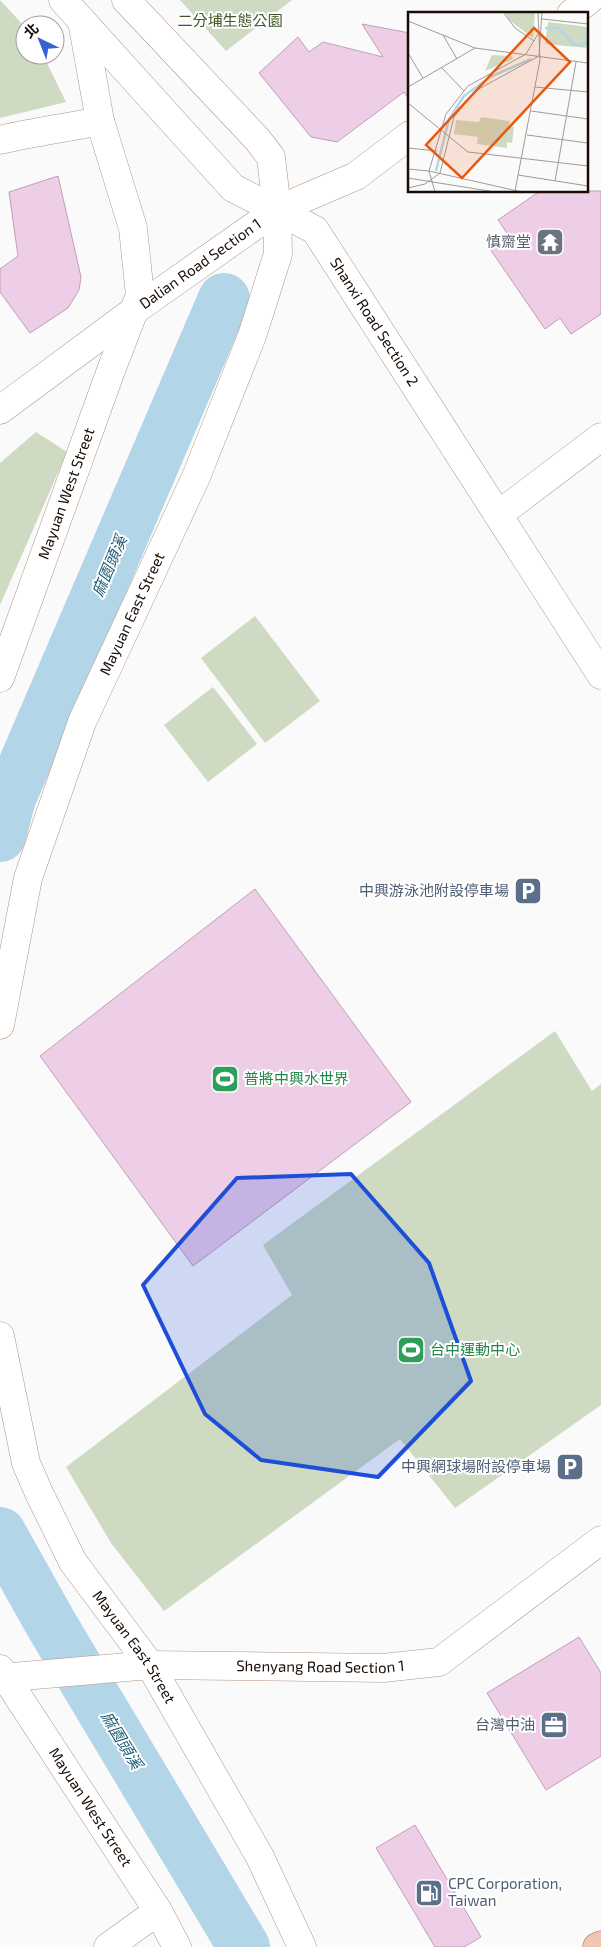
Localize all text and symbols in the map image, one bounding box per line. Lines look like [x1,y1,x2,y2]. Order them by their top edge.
park label: 二分埔生態公園 [177,11,283,29]
inset map [408,12,588,192]
north arrow [15,15,65,65]
text: 北 [20,19,42,41]
street label: Dalian Road Section 1 [136,214,264,312]
temple icon: 慎齋堂 [535,227,565,257]
place label: 慎齋堂 [486,232,531,250]
street label: Shanxi Road Section 2 [327,254,423,389]
street label: Mayuan West Street [34,425,98,561]
water label: 麻園頭溪 [87,531,131,599]
street label: Mayuan East Street [95,549,168,678]
parking icon: 中興游泳池附設停車場 [513,876,543,906]
place label: 中興游泳池附設停車場 [359,881,509,899]
sports icon: 普將中興水世界 [210,1064,240,1094]
place label: 普將中興水世界 [244,1069,349,1087]
sports icon: 台中運動中心 [396,1335,426,1365]
place label: 台中運動中心 [430,1340,520,1358]
parking icon: 中興網球場附設停車場 [555,1452,585,1482]
place label: 中興網球場附設停車場 [401,1457,551,1475]
street label: Mayuan East Street [89,1587,180,1706]
street label: Shenyang Road Section 1 [236,1656,405,1676]
water label: 麻園頭溪 [98,1707,148,1774]
office icon: 台灣中油 [539,1710,569,1740]
place label: 台灣中油 [475,1715,535,1733]
street label: Mayuan West Street [46,1744,137,1870]
place label: CPC Corporation, Taiwan [448,1874,562,1909]
fuel station icon: CPC Corporation, Taiwan [414,1878,444,1908]

